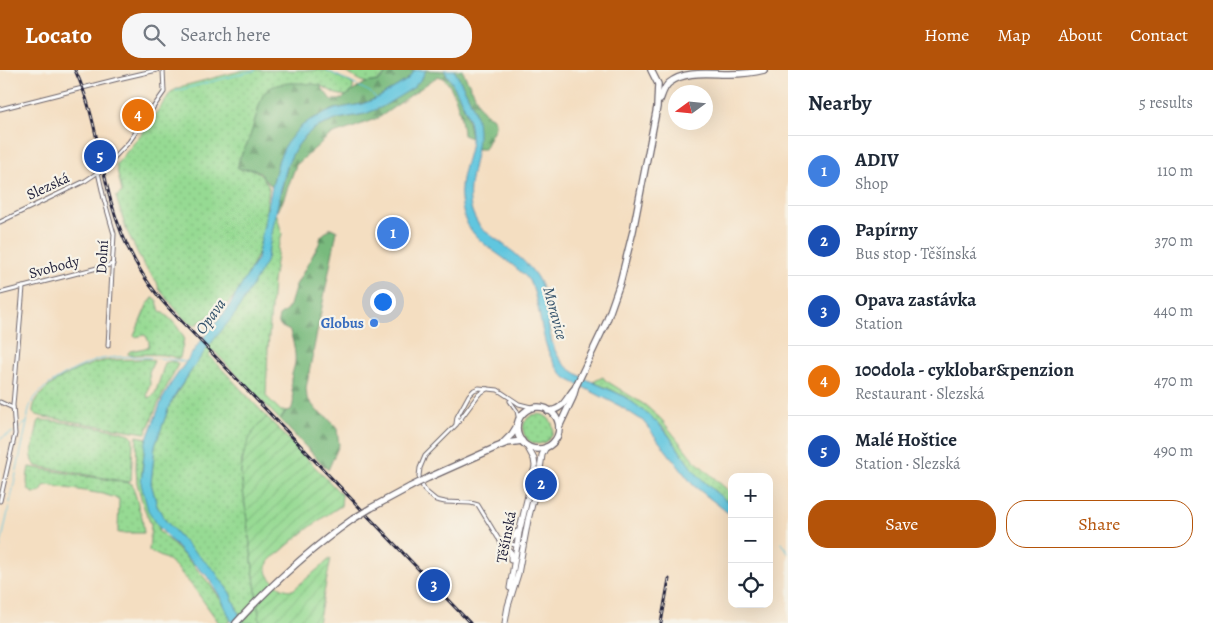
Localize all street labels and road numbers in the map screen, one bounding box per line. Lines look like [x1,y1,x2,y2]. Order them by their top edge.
street label: Slezská [23,167,73,205]
street label: Dolní [91,239,113,275]
street label: Svobody [27,251,82,283]
street label: Těšínská [491,509,521,565]

